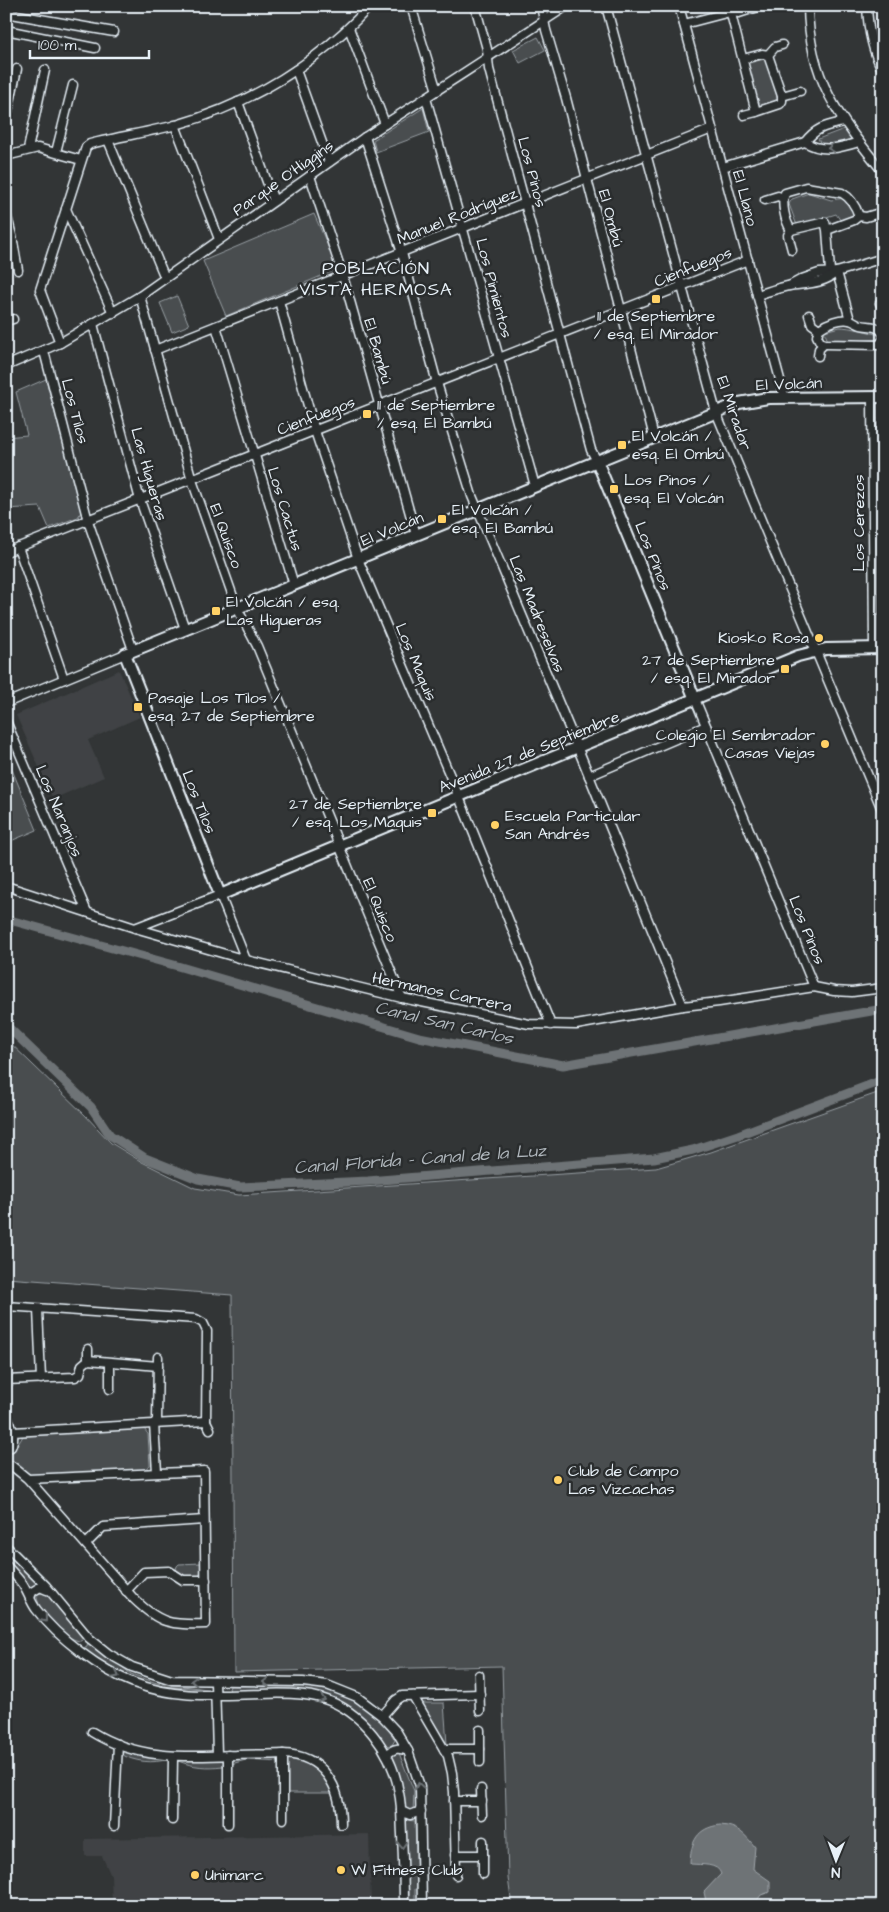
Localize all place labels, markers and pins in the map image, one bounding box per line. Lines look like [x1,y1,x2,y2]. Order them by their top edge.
marker: 11 de Septiembre / esq. El Mirador [650,293,662,305]
place label: 11 de Septiembre / esq. El Mirador [594,305,718,345]
place label: 11 de Septiembre / esq. El Bambú [377,394,495,434]
marker: 11 de Septiembre / esq. El Bambú [361,408,373,420]
place label: El Volcán / esq. El Ombú [632,425,724,465]
marker: El Volcán / esq. El Ombú [616,439,628,451]
place label: Los Pinos / esq. El Volcán [624,469,724,509]
marker: Los Pinos / esq. El Volcán [608,483,620,495]
place label: El Volcán / esq. El Bambú [452,499,553,539]
marker: El Volcán / esq. El Bambú [436,513,448,525]
place label: El Volcán / esq. Las Higueras [226,591,339,632]
marker: El Volcán / esq. Las Higueras [210,605,222,617]
place label: Kiosko Rosa [718,627,809,649]
marker: Kiosko Rosa [813,632,825,644]
place label: 27 de Septiembre / esq. El Mirador [642,649,775,689]
marker: 27 de Septiembre / esq. El Mirador [779,663,791,675]
place label: Pasaje Los Tilos / esq. 27 de Septiembre [148,687,315,727]
marker: Pasaje Los Tilos / esq. 27 de Septiembre [132,701,144,713]
place label: Colegio El Sembrador Casas Viejas [656,724,815,764]
marker: Colegio El Sembrador Casas Viejas [819,738,831,750]
place label: 27 de Septiembre / esq. Los Maquis [289,793,422,833]
place label: Escuela Particular San Andrés [505,805,640,845]
marker: 27 de Septiembre / esq. Los Maquis [426,807,438,819]
marker: Escuela Particular San Andrés [489,819,501,831]
place label: Club de Campo Las Vizcachas [568,1460,678,1500]
marker: Club de Campo Las Vizcachas [552,1474,564,1486]
place label: W Fitness Club [351,1859,463,1881]
place label: Unimarc [205,1864,264,1886]
marker: W Fitness Club [335,1864,347,1876]
marker: Unimarc [189,1869,201,1881]

